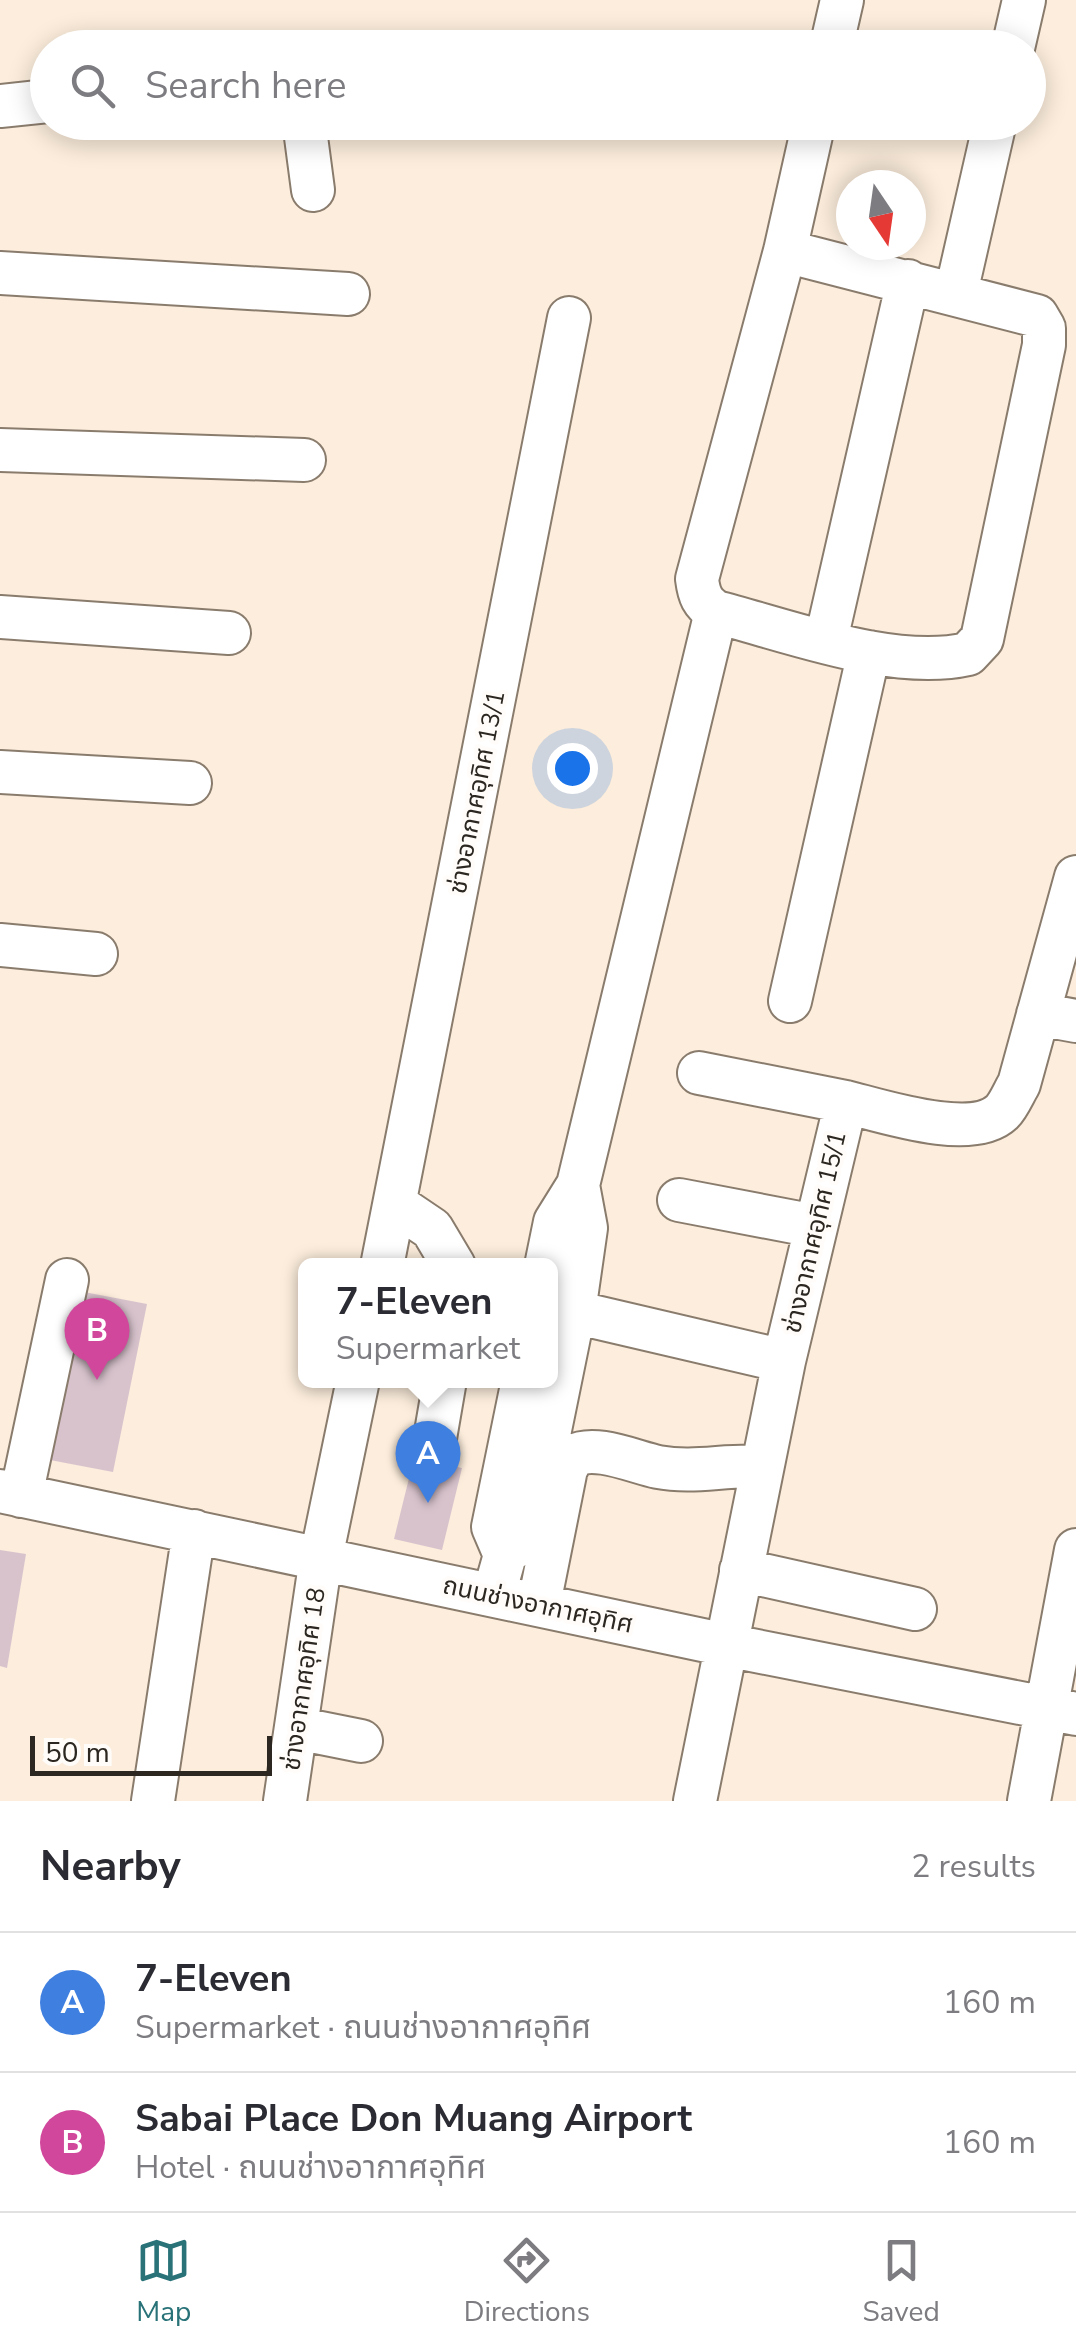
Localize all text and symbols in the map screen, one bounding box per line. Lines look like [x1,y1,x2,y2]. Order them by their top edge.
search box [30,30,1046,140]
icon: search [65,58,120,113]
text: Search here [145,60,346,111]
north arrow [836,170,926,260]
street label: ช่างอากาศอุทิศ 13/1 [441,688,513,897]
your location [547,743,598,794]
street label: ช่างอากาศอุทิศ 15/1 [775,1128,855,1337]
popup [298,1258,558,1388]
text: 7-Eleven [336,1276,492,1327]
pin: B [64,1298,130,1380]
text: Supermarket [336,1327,520,1370]
pin: A [396,1420,460,1503]
street label: ถนนช่างอากาศอุทิศ [440,1568,636,1642]
street label: ช่างอากาศอุทิศ 18 [274,1585,334,1773]
scale bar [30,1731,272,1776]
text: 50 m [45,1734,110,1772]
text: Nearby [40,1838,181,1895]
text: 2 results [911,1845,1036,1888]
text: 7-Eleven [135,1953,292,2004]
text: A [61,1981,84,2024]
text: 160 m [943,1981,1036,2024]
text: Supermarket · ถนนช่างอากาศอุทิศ [135,2006,591,2049]
text: Sabai Place Don Muang Airport [135,2093,692,2144]
text: B [61,2121,84,2164]
text: 160 m [943,2121,1036,2164]
text: Hotel · ถนนช่างอากาศอุทิศ [135,2146,486,2189]
tab: Map [136,2233,191,2331]
tab: Directions [464,2233,590,2331]
tab: Saved [862,2233,940,2331]

